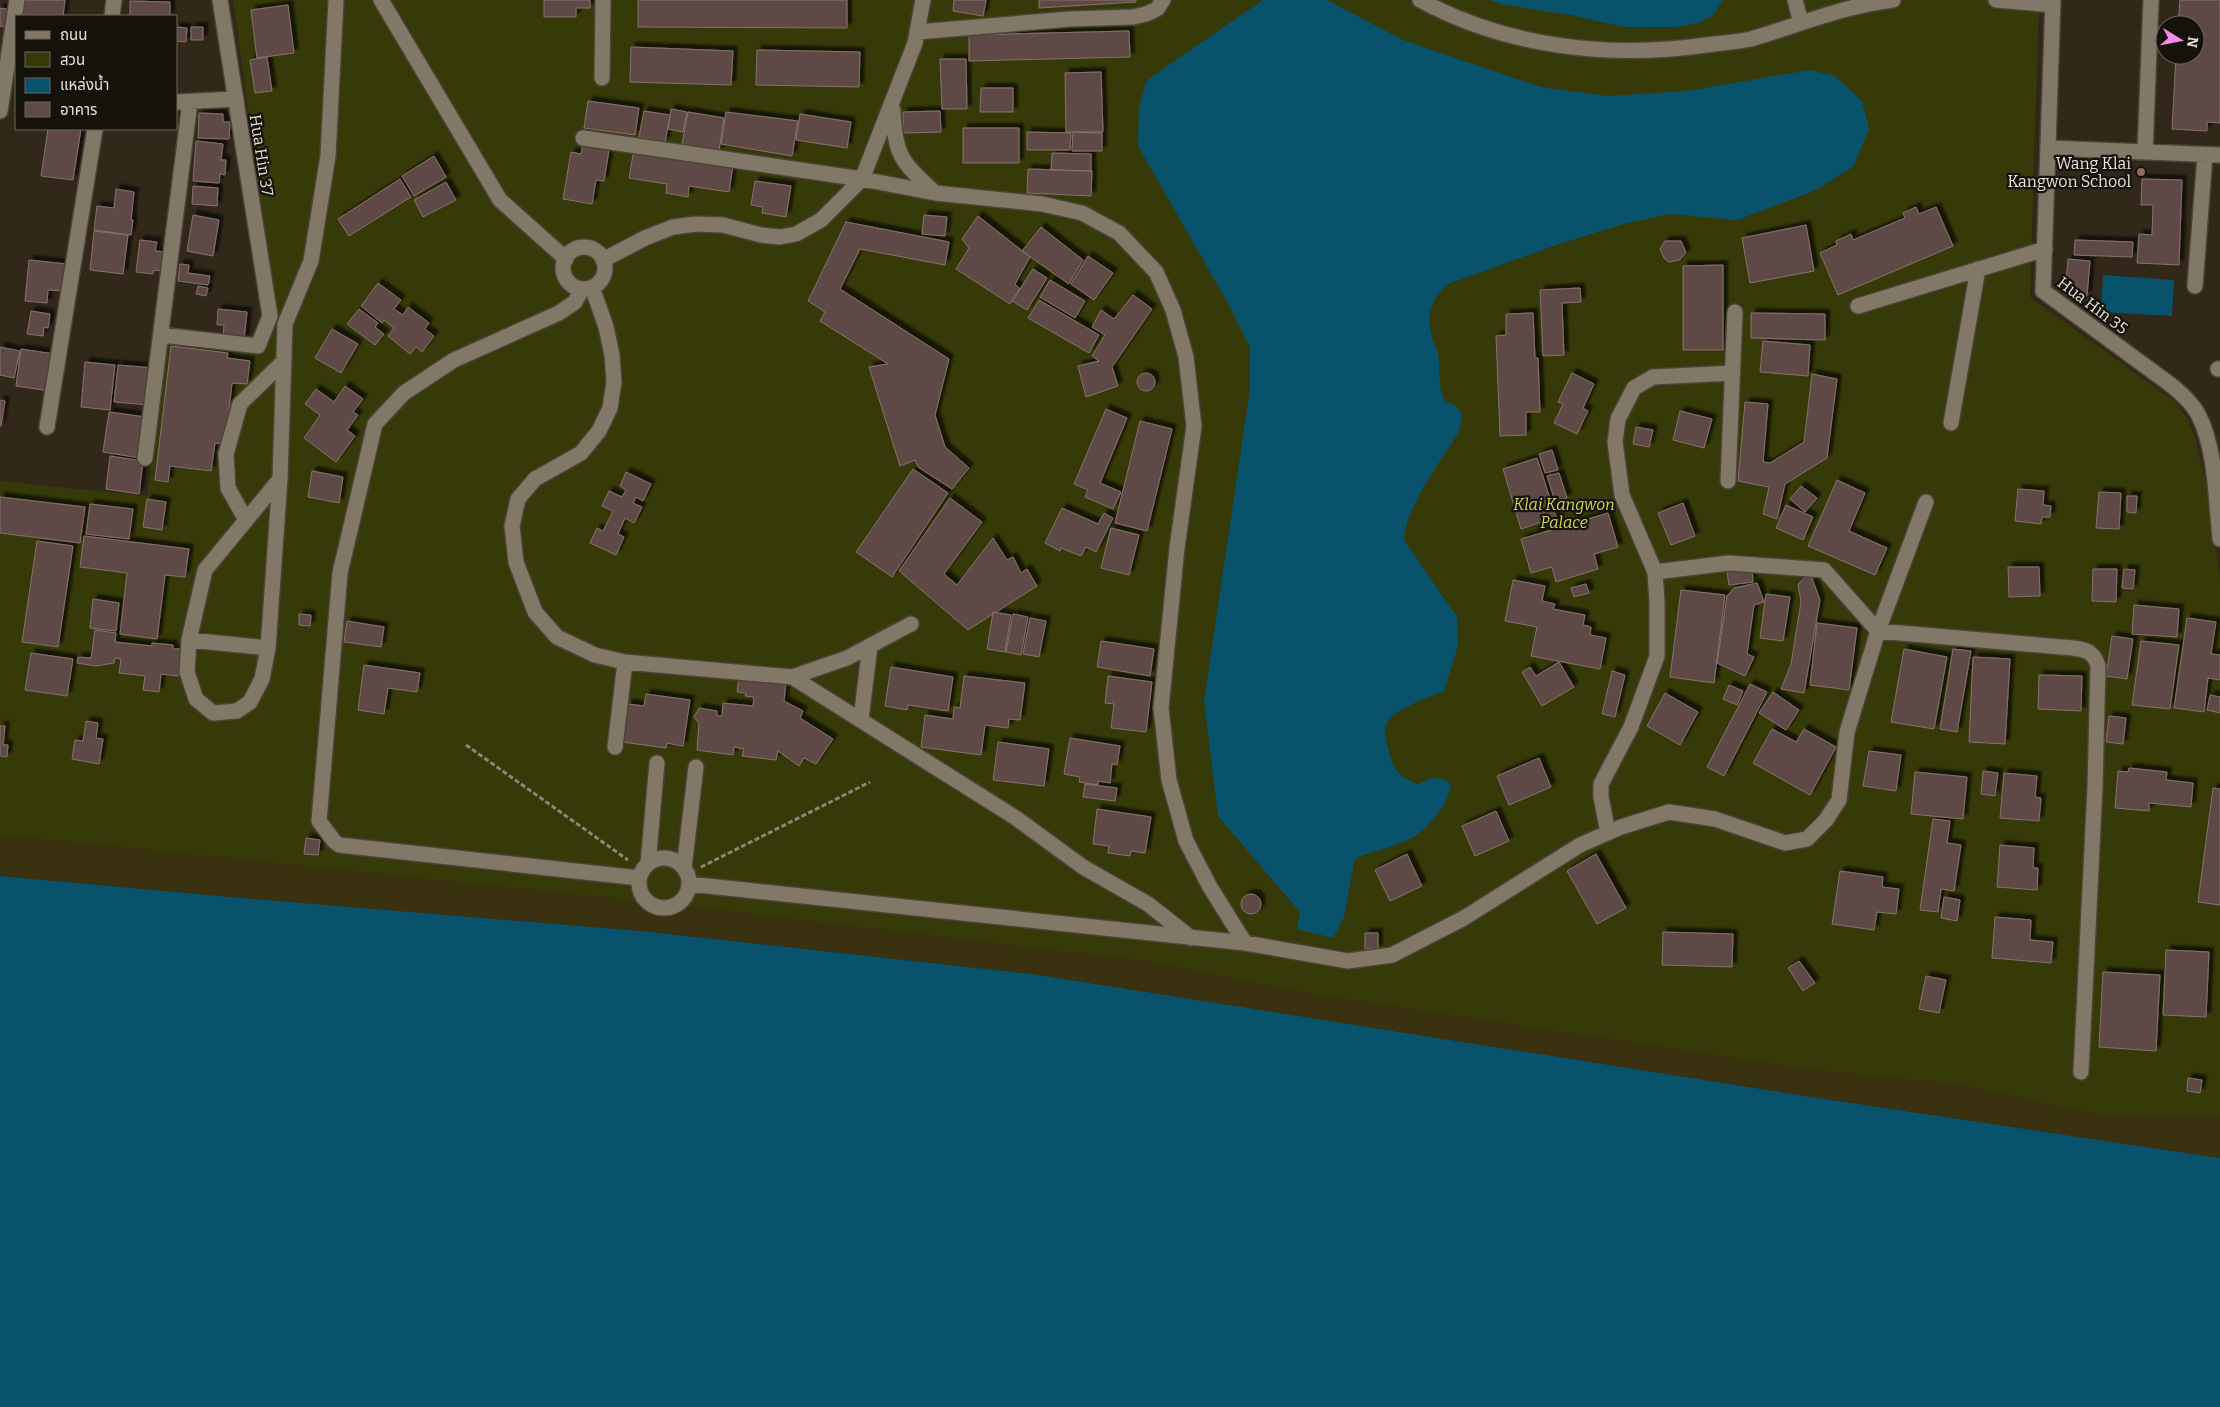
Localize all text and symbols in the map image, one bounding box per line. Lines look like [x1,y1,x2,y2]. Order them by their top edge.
legend [15,15,178,130]
north arrow [2155,15,2205,65]
text: ถนน [60,26,87,44]
text: N [2183,35,2202,49]
text: สวน [60,51,85,69]
text: แหล่งน้ำ [60,74,109,94]
text: อาคาร [60,101,97,119]
street label: Hua Hin 37 [246,113,277,197]
place label: Wang Klai Kangwon School [2007,154,2131,191]
marker: Wang Klai Kangwon School [2135,166,2147,178]
street label: Hua Hin 35 [2054,273,2132,338]
park label: Klai Kangwon Palace [1513,495,1615,532]

